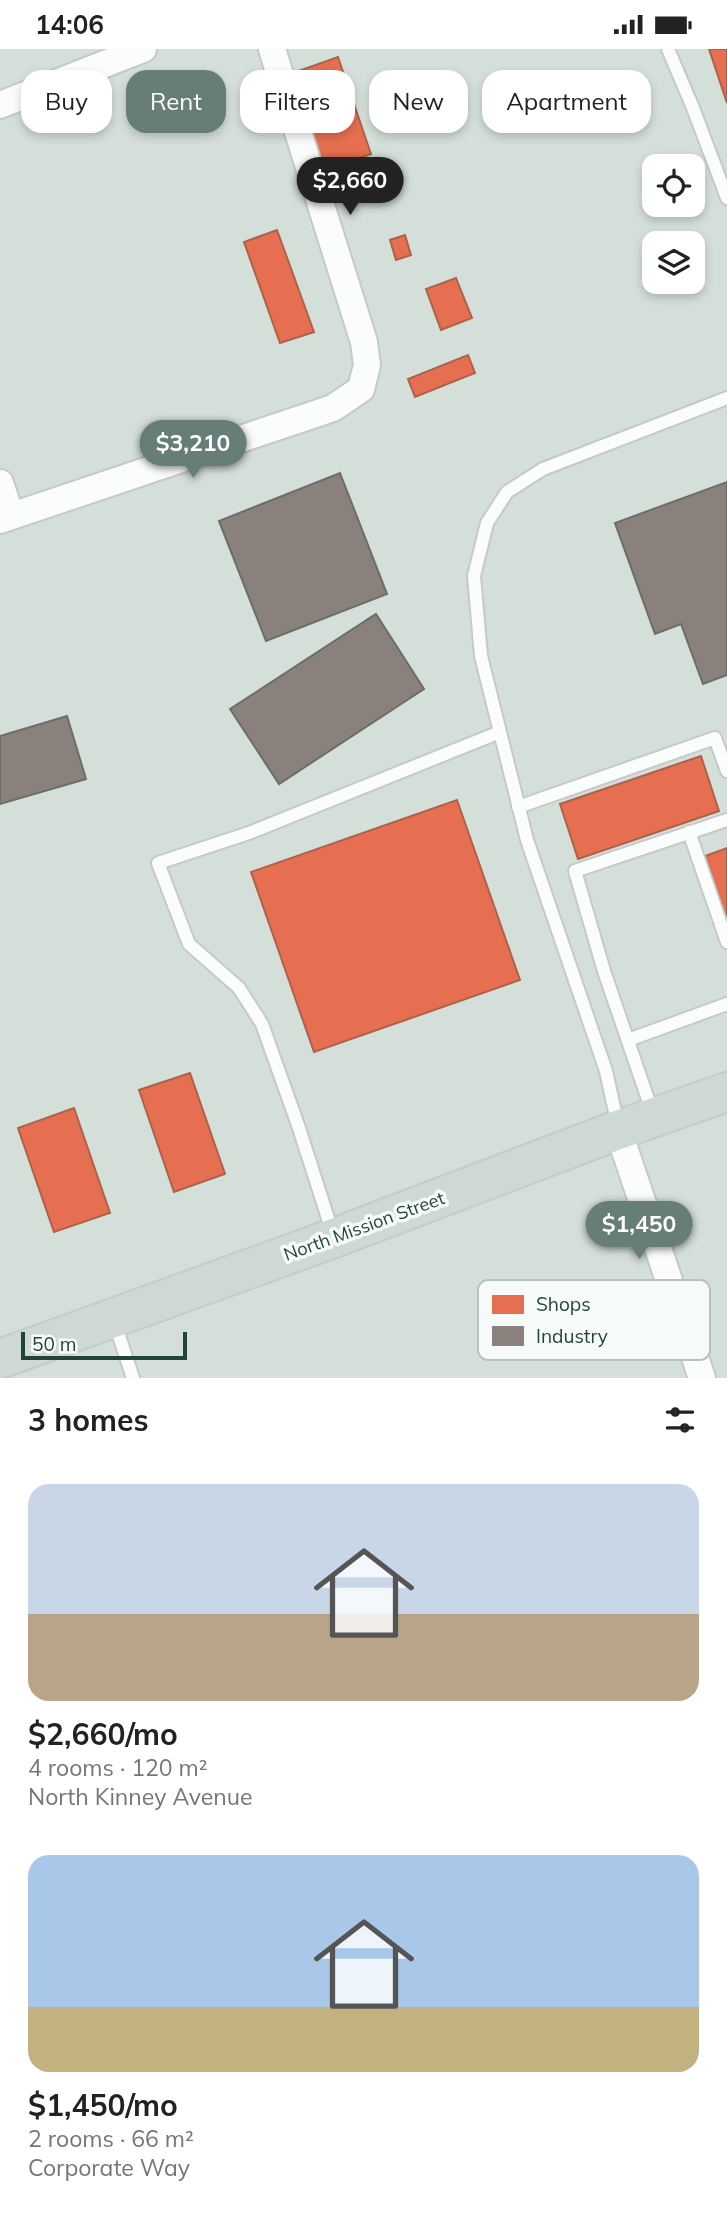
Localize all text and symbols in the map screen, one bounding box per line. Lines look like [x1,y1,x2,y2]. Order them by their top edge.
text: 14:06 [35,8,104,41]
chip: Buy [21,70,112,133]
chip: Rent [126,70,226,133]
chip: Filters [240,70,355,133]
chip: New [369,70,468,133]
chip: Apartment [482,70,651,133]
map controls [642,154,705,294]
button: locate [642,154,705,217]
pin: $2,660 [293,157,407,217]
text: $2,660 [313,165,387,194]
button: layers [642,231,705,294]
pin: $3,210 [136,421,250,480]
text: $3,210 [156,428,230,457]
street label: North Mission Street [280,1186,448,1266]
pin: $1,450 [582,1201,696,1261]
text: $1,450 [602,1209,676,1238]
legend [478,1280,710,1360]
text: Shops [536,1292,591,1316]
text: Industry [536,1324,608,1348]
scale bar [21,1329,187,1361]
text: 50 m [32,1332,76,1356]
text: 3 homes [28,1401,149,1439]
icon: filters [661,1401,699,1439]
icon: home [301,1530,427,1656]
text: $2,660/mo [28,1715,178,1753]
text: 4 rooms · 120 m² [28,1753,208,1782]
text: North Kinney Avenue [28,1782,253,1811]
icon: home [301,1901,427,2027]
text: $1,450/mo [28,2086,178,2124]
text: 2 rooms · 66 m² [28,2124,194,2153]
text: Corporate Way [28,2153,190,2182]

